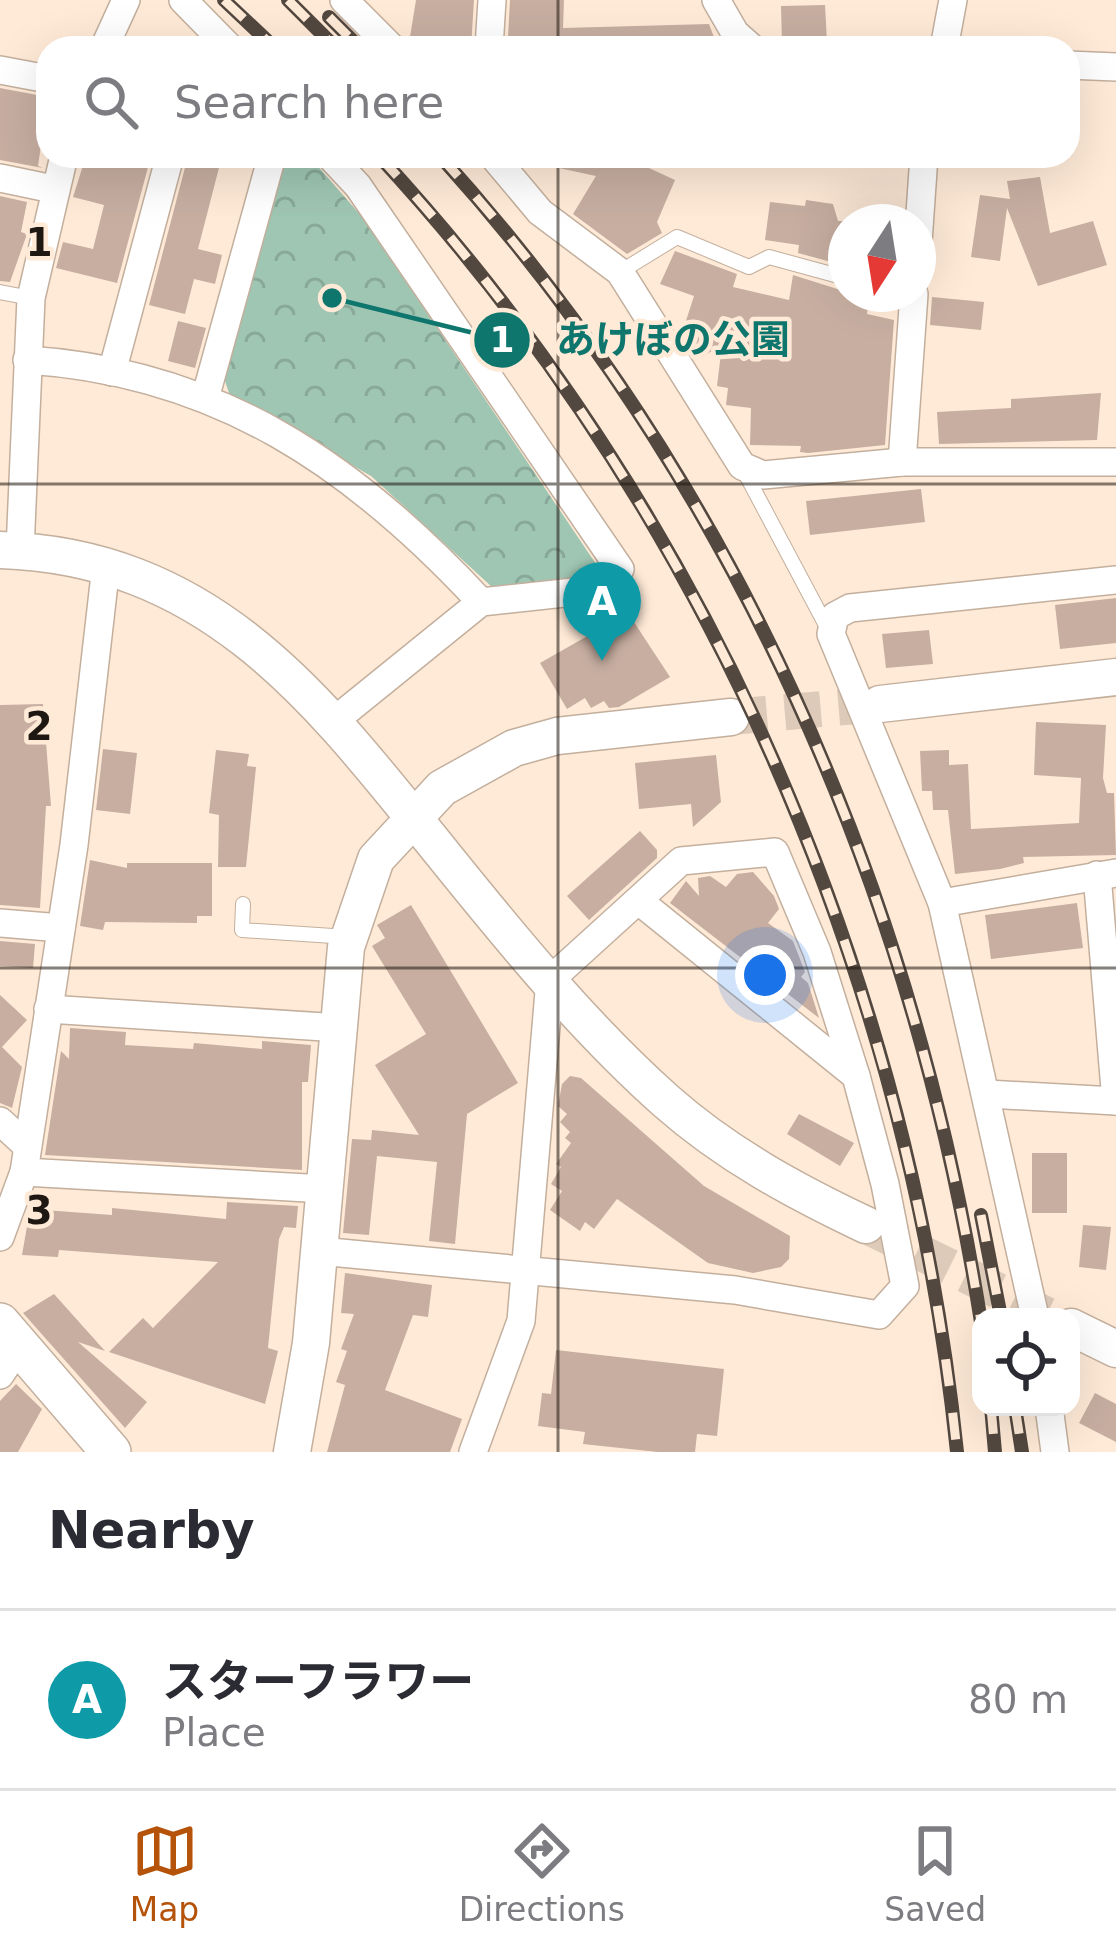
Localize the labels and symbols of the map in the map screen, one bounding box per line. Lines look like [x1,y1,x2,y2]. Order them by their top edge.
north arrow [828,204,936,312]
text: 1 [25,220,53,265]
callout: あけぼの公園 [472,302,814,377]
text: あけぼの公園 [556,317,790,362]
text: 1 [489,319,515,360]
pin: A [563,562,641,661]
text: 2 [25,704,53,749]
your location [735,945,795,1005]
text: 3 [25,1188,53,1233]

